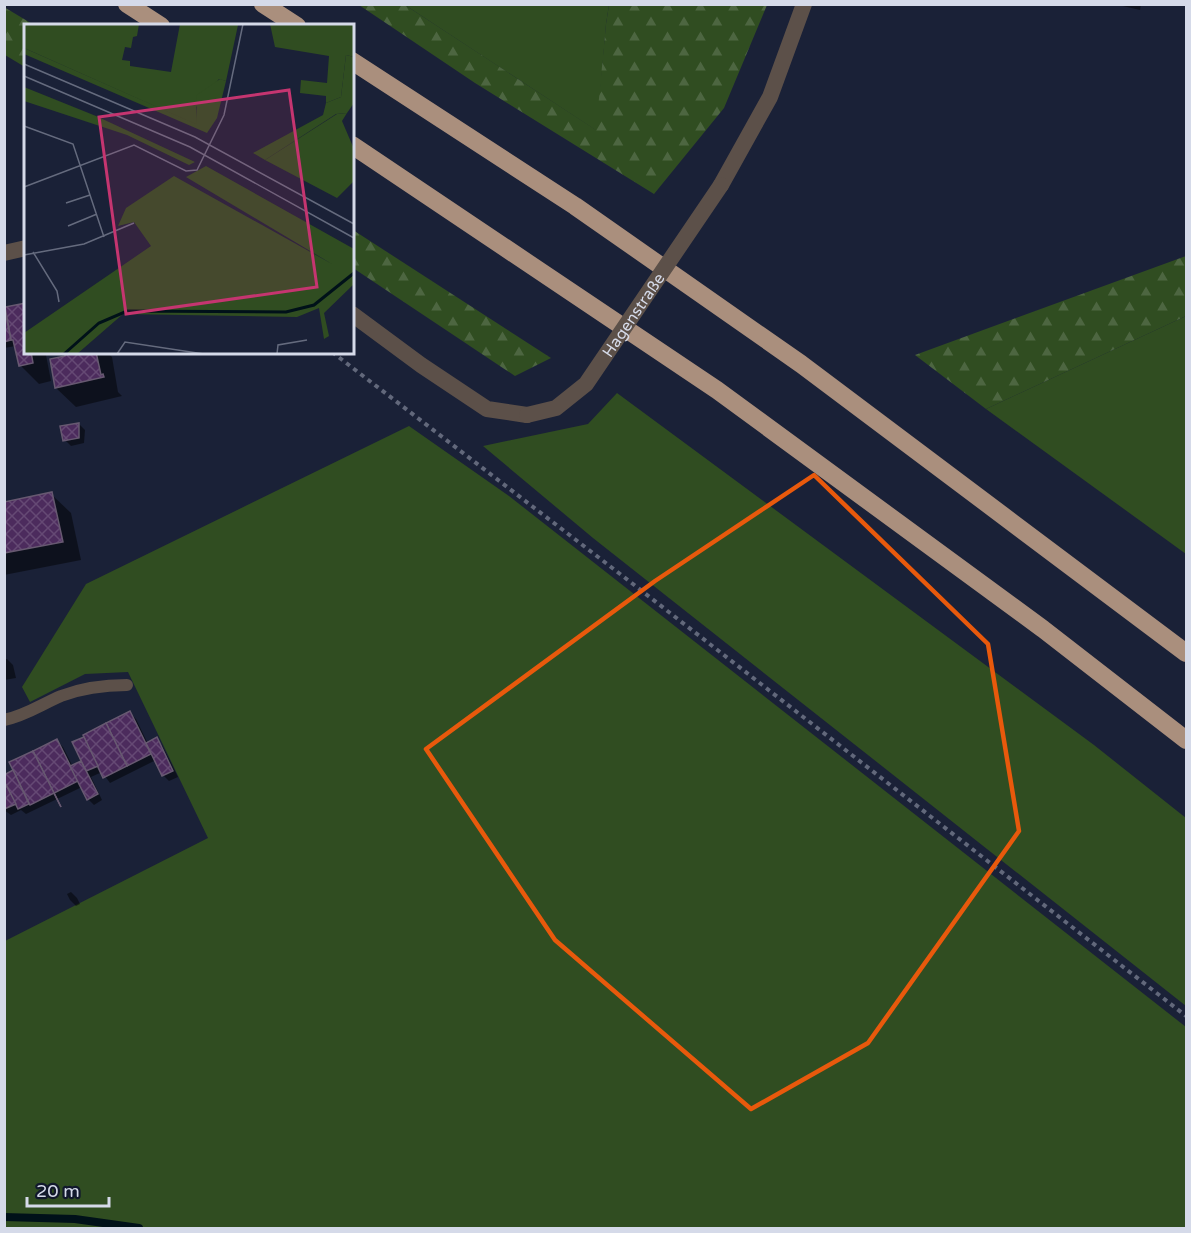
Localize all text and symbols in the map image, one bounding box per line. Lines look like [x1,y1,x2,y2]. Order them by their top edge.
inset map [24,24,354,354]
street label: Hagenstraße [598,269,670,361]
scale bar [27,1170,110,1208]
text: 20 m [36,1180,80,1202]

